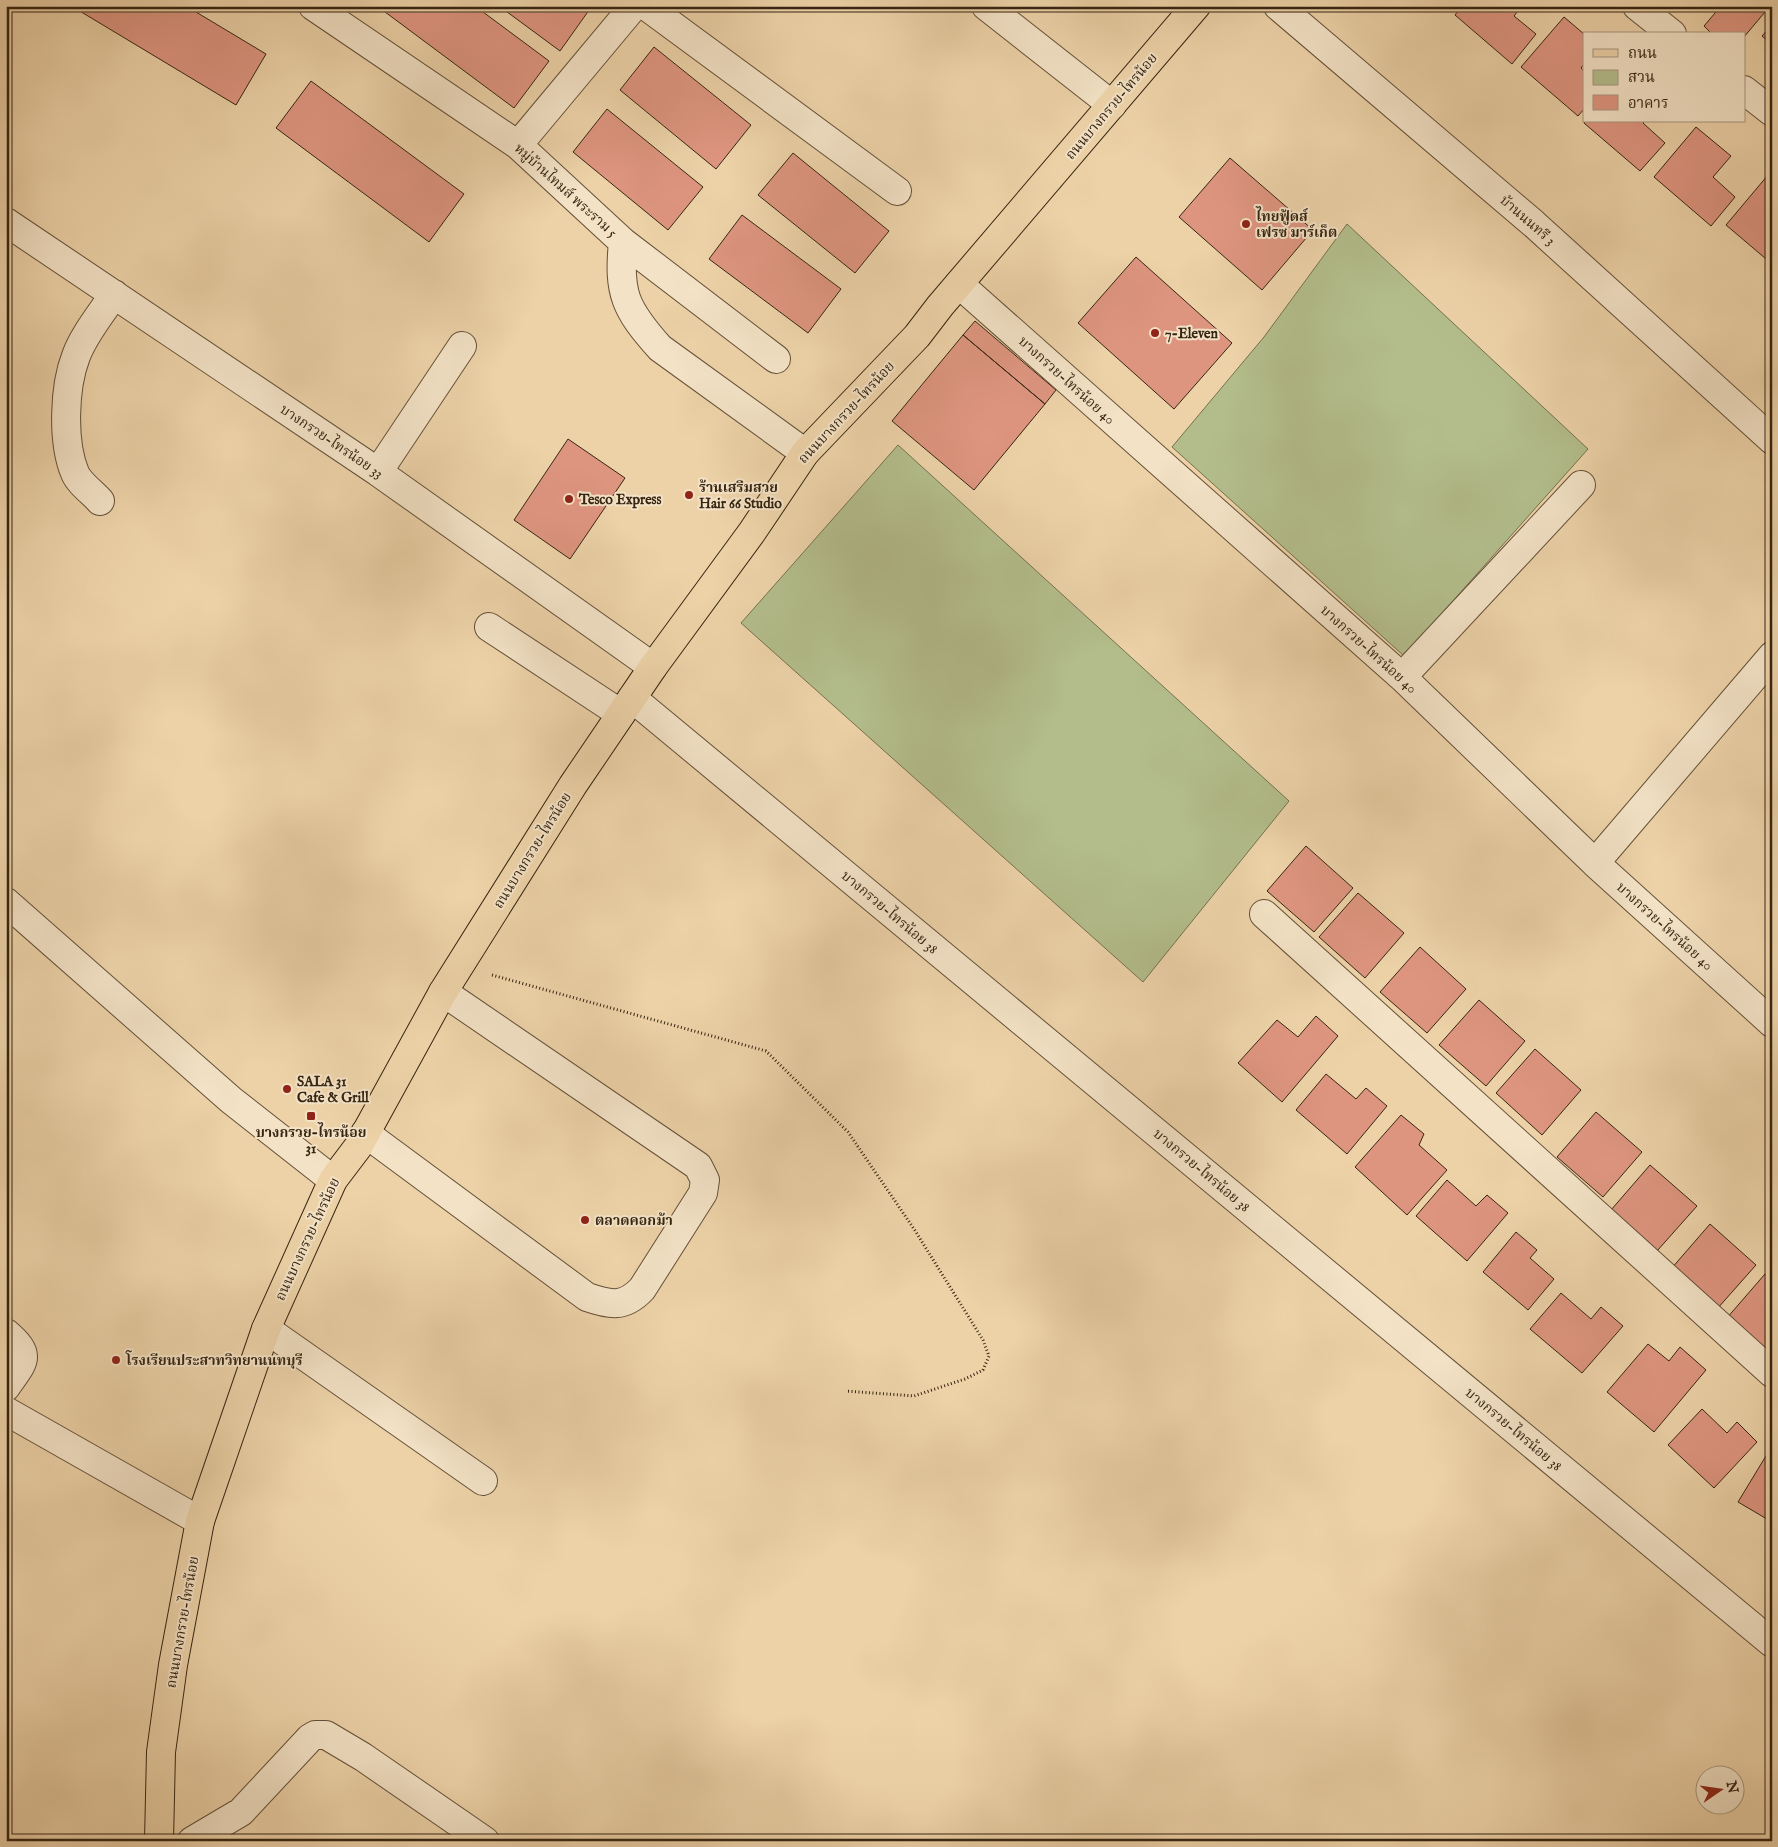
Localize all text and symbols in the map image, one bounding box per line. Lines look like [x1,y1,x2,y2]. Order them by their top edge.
legend [1583,32,1746,122]
text: ถนน [1628,44,1657,63]
street label: ถนนบางกรวย-ไทรน้อย [1060,48,1162,164]
text: สวน [1628,68,1655,87]
text: อาคาร [1628,94,1668,113]
street label: หมู่บ้านไทมส์ พระราม 5 [510,138,622,242]
street label: บ้านนนทรี 3 [1496,192,1559,250]
place label: ไทยฟู้ดส์ เฟรซ มาร์เก็ต [1255,206,1337,242]
marker: ไทยฟู้ดส์ เฟรซ มาร์เก็ต [1240,218,1252,230]
place label: 7-Eleven [1165,325,1219,343]
marker: 7-Eleven [1149,327,1161,339]
street label: บางกรวย-ไทรน้อย 40 [1014,331,1120,429]
street label: ถนนบางกรวย-ไทรน้อย [793,356,899,468]
street label: บางกรวย-ไทรน้อย 33 [277,399,387,483]
place label: ร้านเสริมสวย Hair 66 Studio [699,479,782,513]
marker: ร้านเสริมสวย Hair 66 Studio [683,489,695,501]
place label: Tesco Express [578,491,661,509]
marker: Tesco Express [563,493,575,505]
street label: บางกรวย-ไทรน้อย 40 [1316,600,1422,698]
street label: ถนนบางกรวย-ไทรน้อย [488,788,576,912]
street label: บางกรวย-ไทรน้อย 38 [837,866,943,958]
street label: บางกรวย-ไทรน้อย 40 [1612,877,1718,975]
place label: SALA 31 Cafe & Grill [297,1073,370,1107]
marker: SALA 31 Cafe & Grill [281,1083,293,1095]
marker: บางกรวย-ไทรน้อย 31 [305,1110,317,1122]
place label: บางกรวย-ไทรน้อย 31 [256,1122,366,1158]
street label: บางกรวย-ไทรน้อย 38 [1149,1124,1255,1216]
street label: ถนนบางกรวย-ไทรน้อย [270,1174,344,1304]
place label: ตลาดคอกม้า [595,1212,673,1230]
marker: ตลาดคอกม้า [579,1214,591,1226]
place label: โรงเรียนประสาทวิทยานนทบุรี [125,1350,302,1370]
marker: โรงเรียนประสาทวิทยานนทบุรี [110,1354,122,1366]
street label: บางกรวย-ไทรน้อย 38 [1461,1383,1567,1475]
street label: ถนนบางกรวย-ไทรน้อย [161,1554,203,1690]
north arrow [1696,1764,1746,1814]
text: N [1721,1778,1742,1795]

